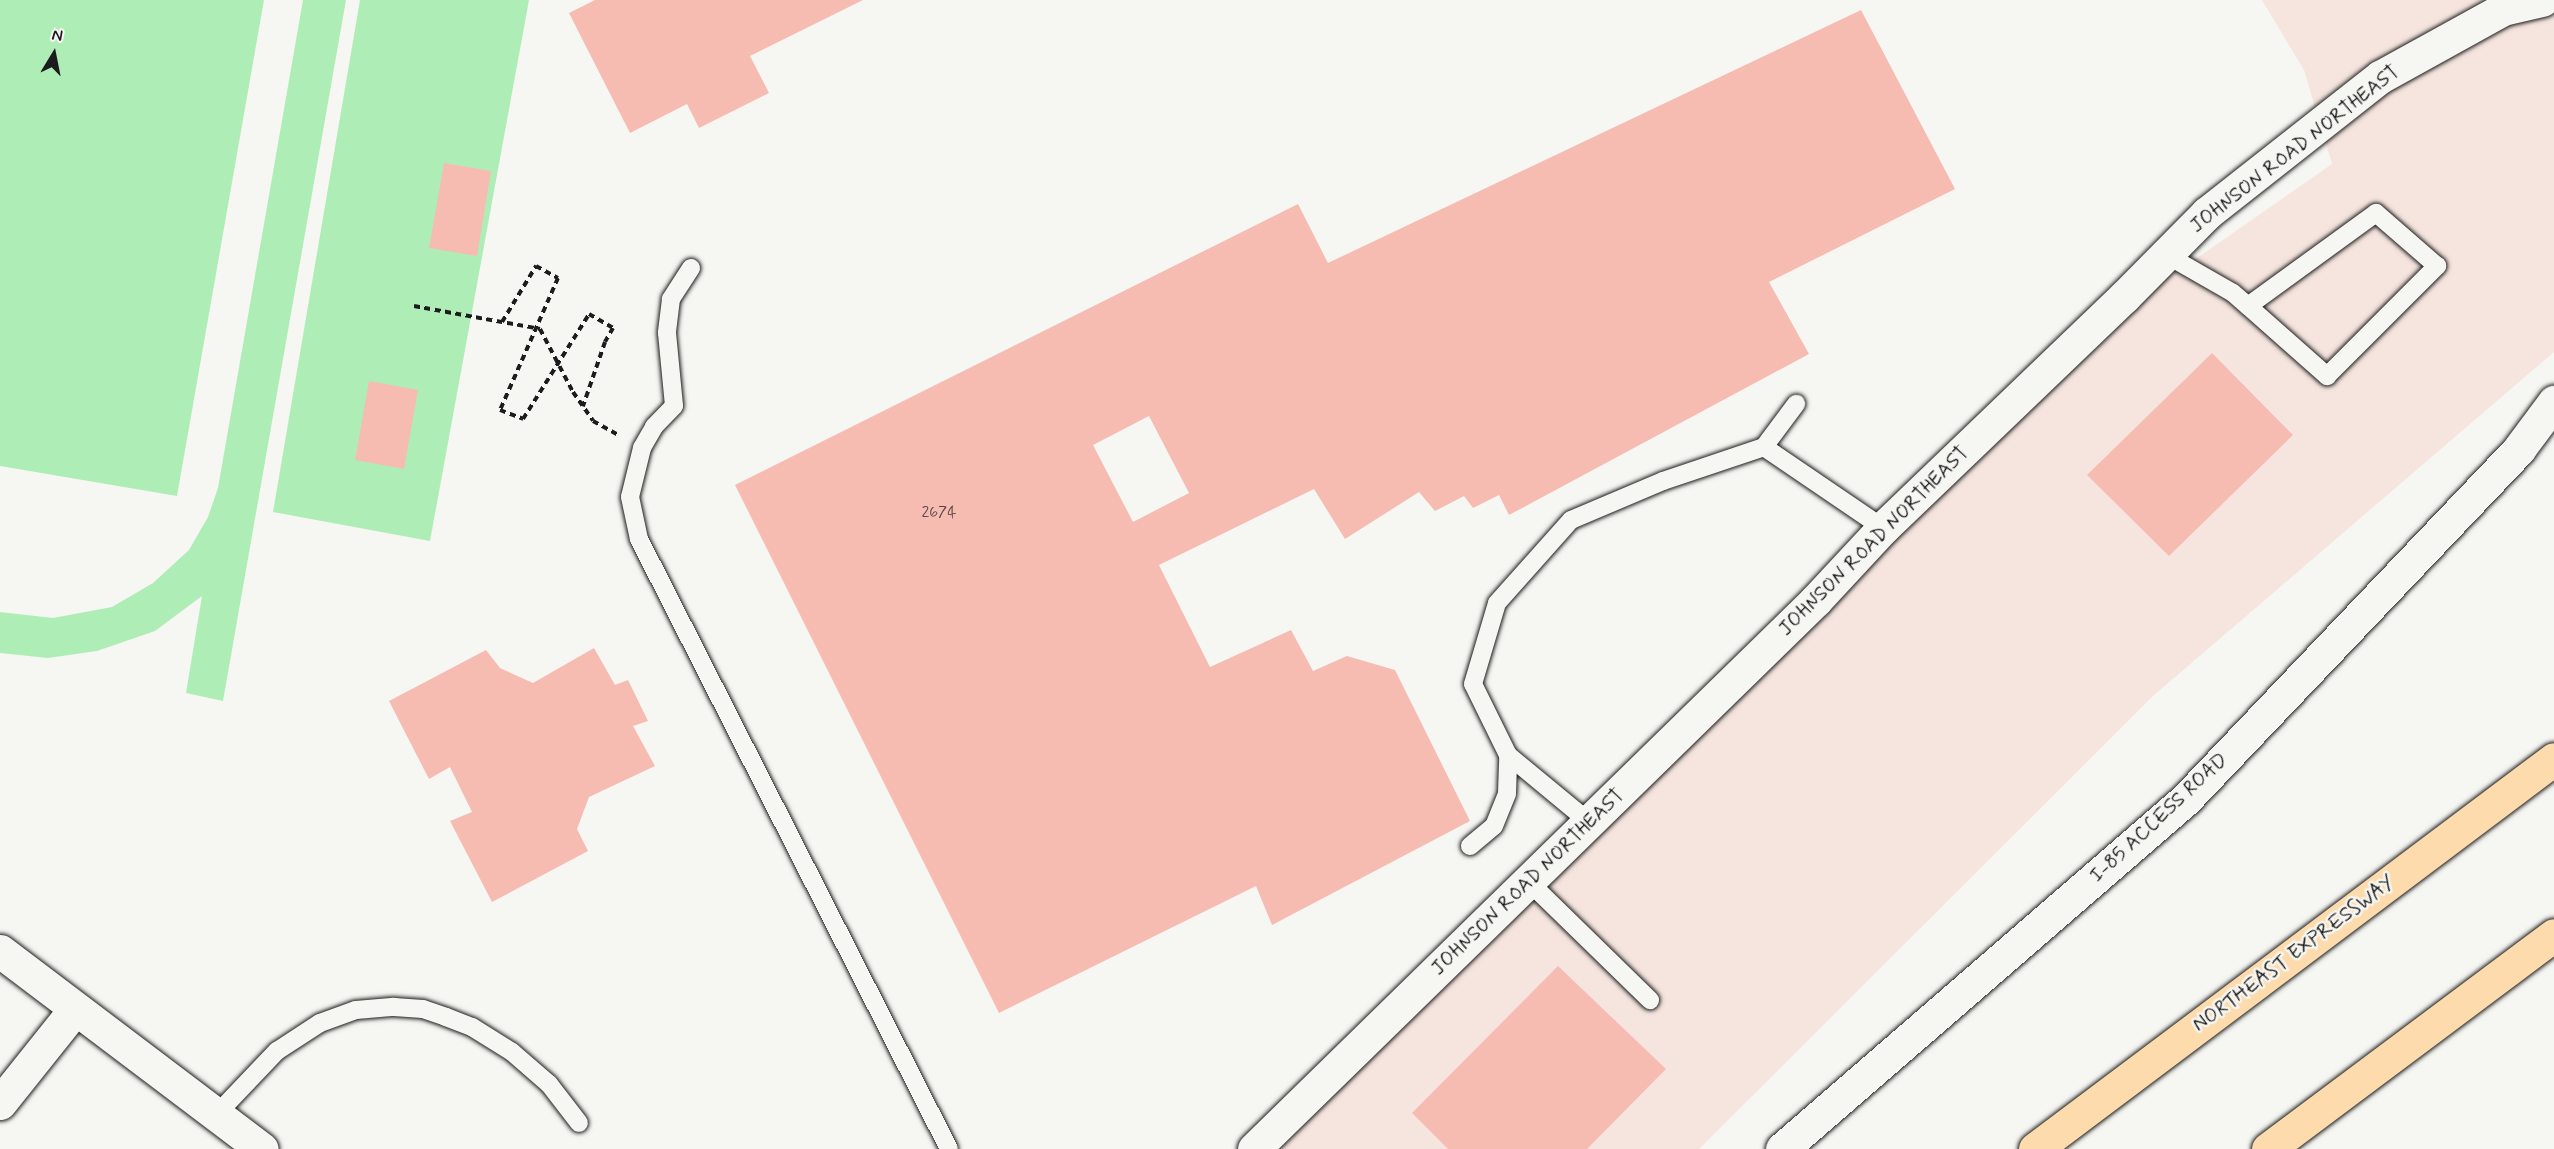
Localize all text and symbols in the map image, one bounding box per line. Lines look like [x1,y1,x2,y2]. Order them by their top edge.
north arrow [24,24,84,84]
text: N [50,25,64,47]
street label: JOHNSON ROAD NORTHEAST [2184,59,2406,239]
street label: JOHNSON ROAD NORTHEAST [1773,440,1975,642]
house number: 2674 [922,503,956,523]
street label: I-85 ACCESS ROAD [2086,749,2232,887]
street label: JOHNSON ROAD NORTHEAST [1425,782,1631,982]
street label: NORTHEAST EXPRESSWAY [2188,870,2400,1038]

